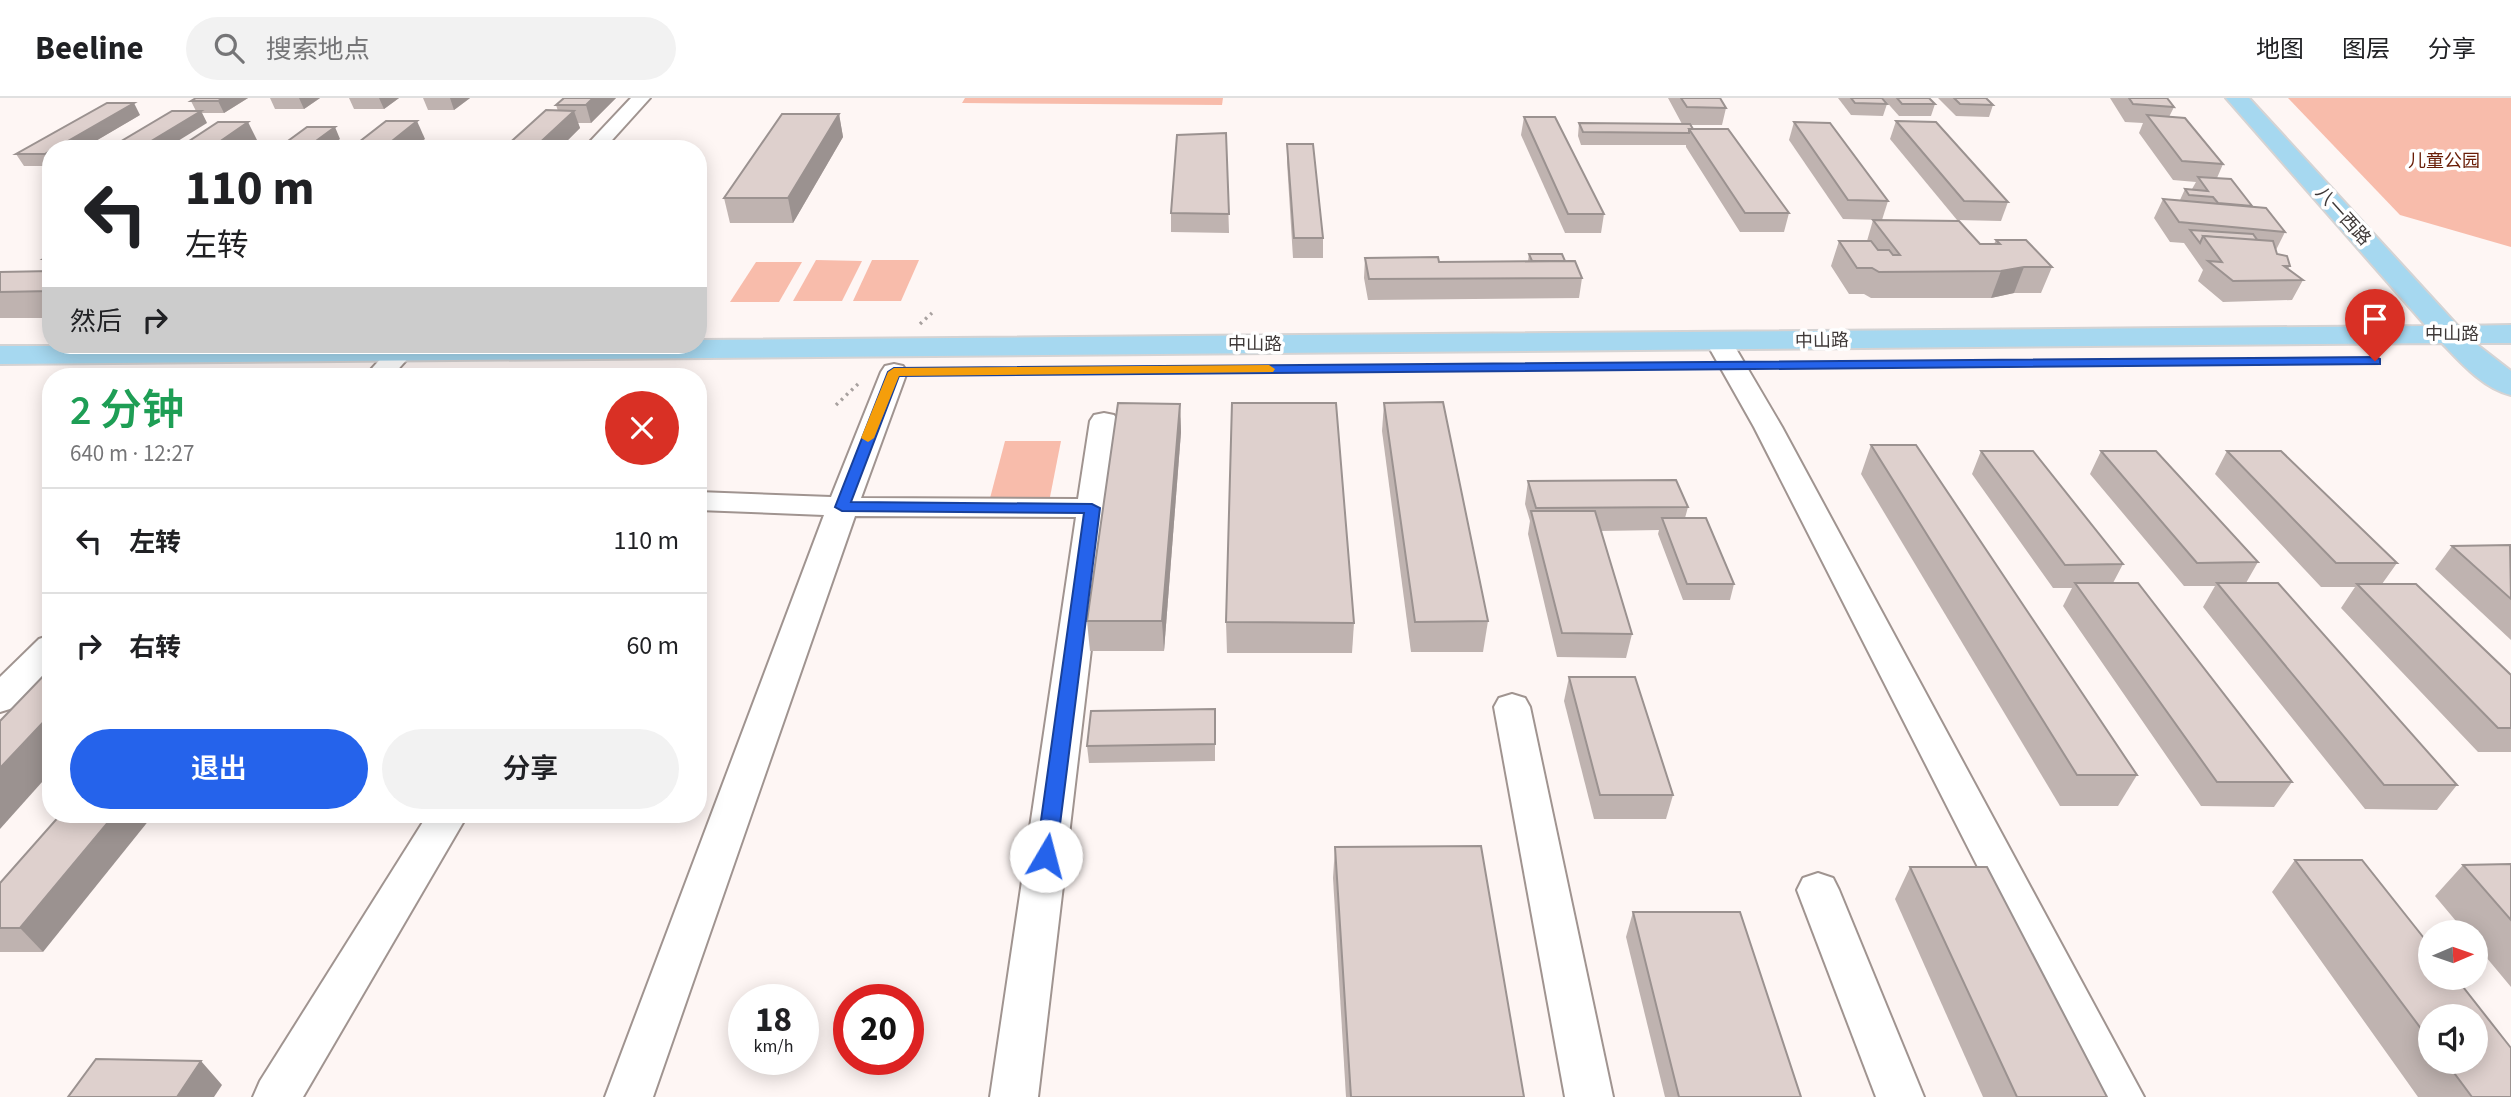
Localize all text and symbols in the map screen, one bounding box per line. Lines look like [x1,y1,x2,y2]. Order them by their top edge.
search box [186,17,676,80]
text: Beeline [35,25,144,72]
icon: search [210,29,248,67]
text: 搜索地点 [266,31,370,68]
text: 地图 [2256,32,2304,67]
text: 图层 [2342,32,2390,67]
text: 分享 [2428,32,2476,67]
park label: 儿童公园 [2408,149,2480,174]
text: 110 m [185,154,314,224]
icon: left [70,168,161,259]
street label: 八一西路 [2310,181,2376,251]
text: 左转 [185,223,249,269]
pin [2345,289,2405,361]
icon: arrive [2356,300,2394,338]
icon: right [136,301,174,339]
text: 然后 [70,303,122,340]
street label: 中山路 [2425,322,2479,347]
street label: 中山路 [1795,328,1849,354]
street label: 中山路 [1228,332,1282,357]
text: 2 分钟 [70,381,184,441]
button: close [605,391,679,465]
text: 640 m · 12:27 [70,437,194,470]
icon: left [70,522,108,560]
text: 110 m [613,522,679,559]
text: 左转 [129,524,181,561]
icon: right [70,627,108,665]
text: 60 m [626,627,679,664]
text: 右转 [129,629,181,666]
button: 退出 [70,729,368,809]
button: 分享 [382,729,679,809]
position arrow [1009,819,1083,893]
north arrow [2418,920,2488,990]
map controls [2418,920,2488,1074]
speed limit sign: 20 [833,984,924,1075]
text: 18 [755,995,792,1045]
button: sound [2418,1004,2488,1074]
text: km/h [754,1034,793,1059]

